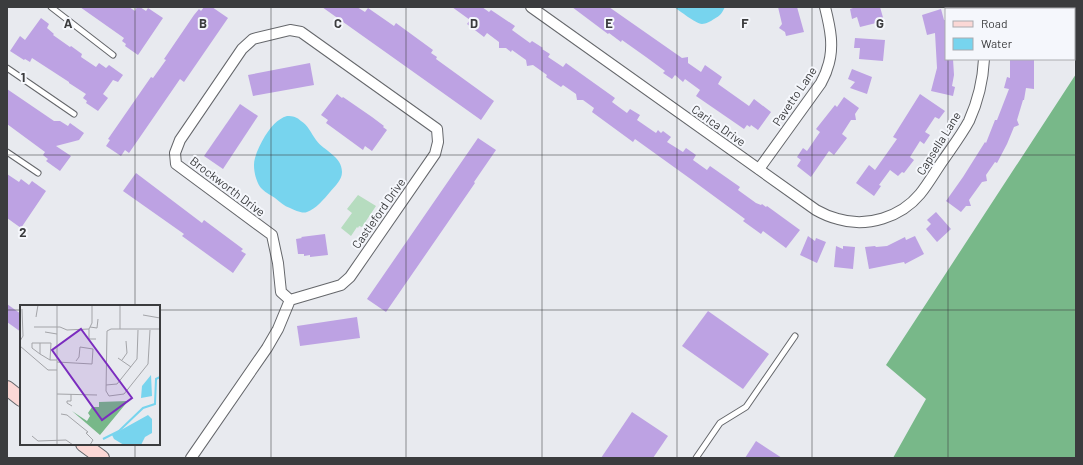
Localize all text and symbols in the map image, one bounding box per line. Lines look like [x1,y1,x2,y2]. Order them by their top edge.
legend [945,8,1075,60]
text: A [64,15,73,31]
text: B [199,15,207,31]
text: C [334,15,342,31]
text: D [470,15,478,31]
text: E [605,15,613,31]
text: F [741,15,749,31]
text: G [876,15,884,31]
text: Road [981,16,1008,30]
text: Water [981,36,1013,50]
street label: Pavetto Lane [769,64,819,128]
text: 1 [21,69,25,85]
street label: Carica Drive [689,101,749,149]
street label: Capsella Lane [913,109,963,177]
street label: Brockworth Drive [188,153,268,219]
street label: Castleford Drive [349,175,407,251]
text: 2 [19,224,27,240]
inset map [20,305,160,445]

